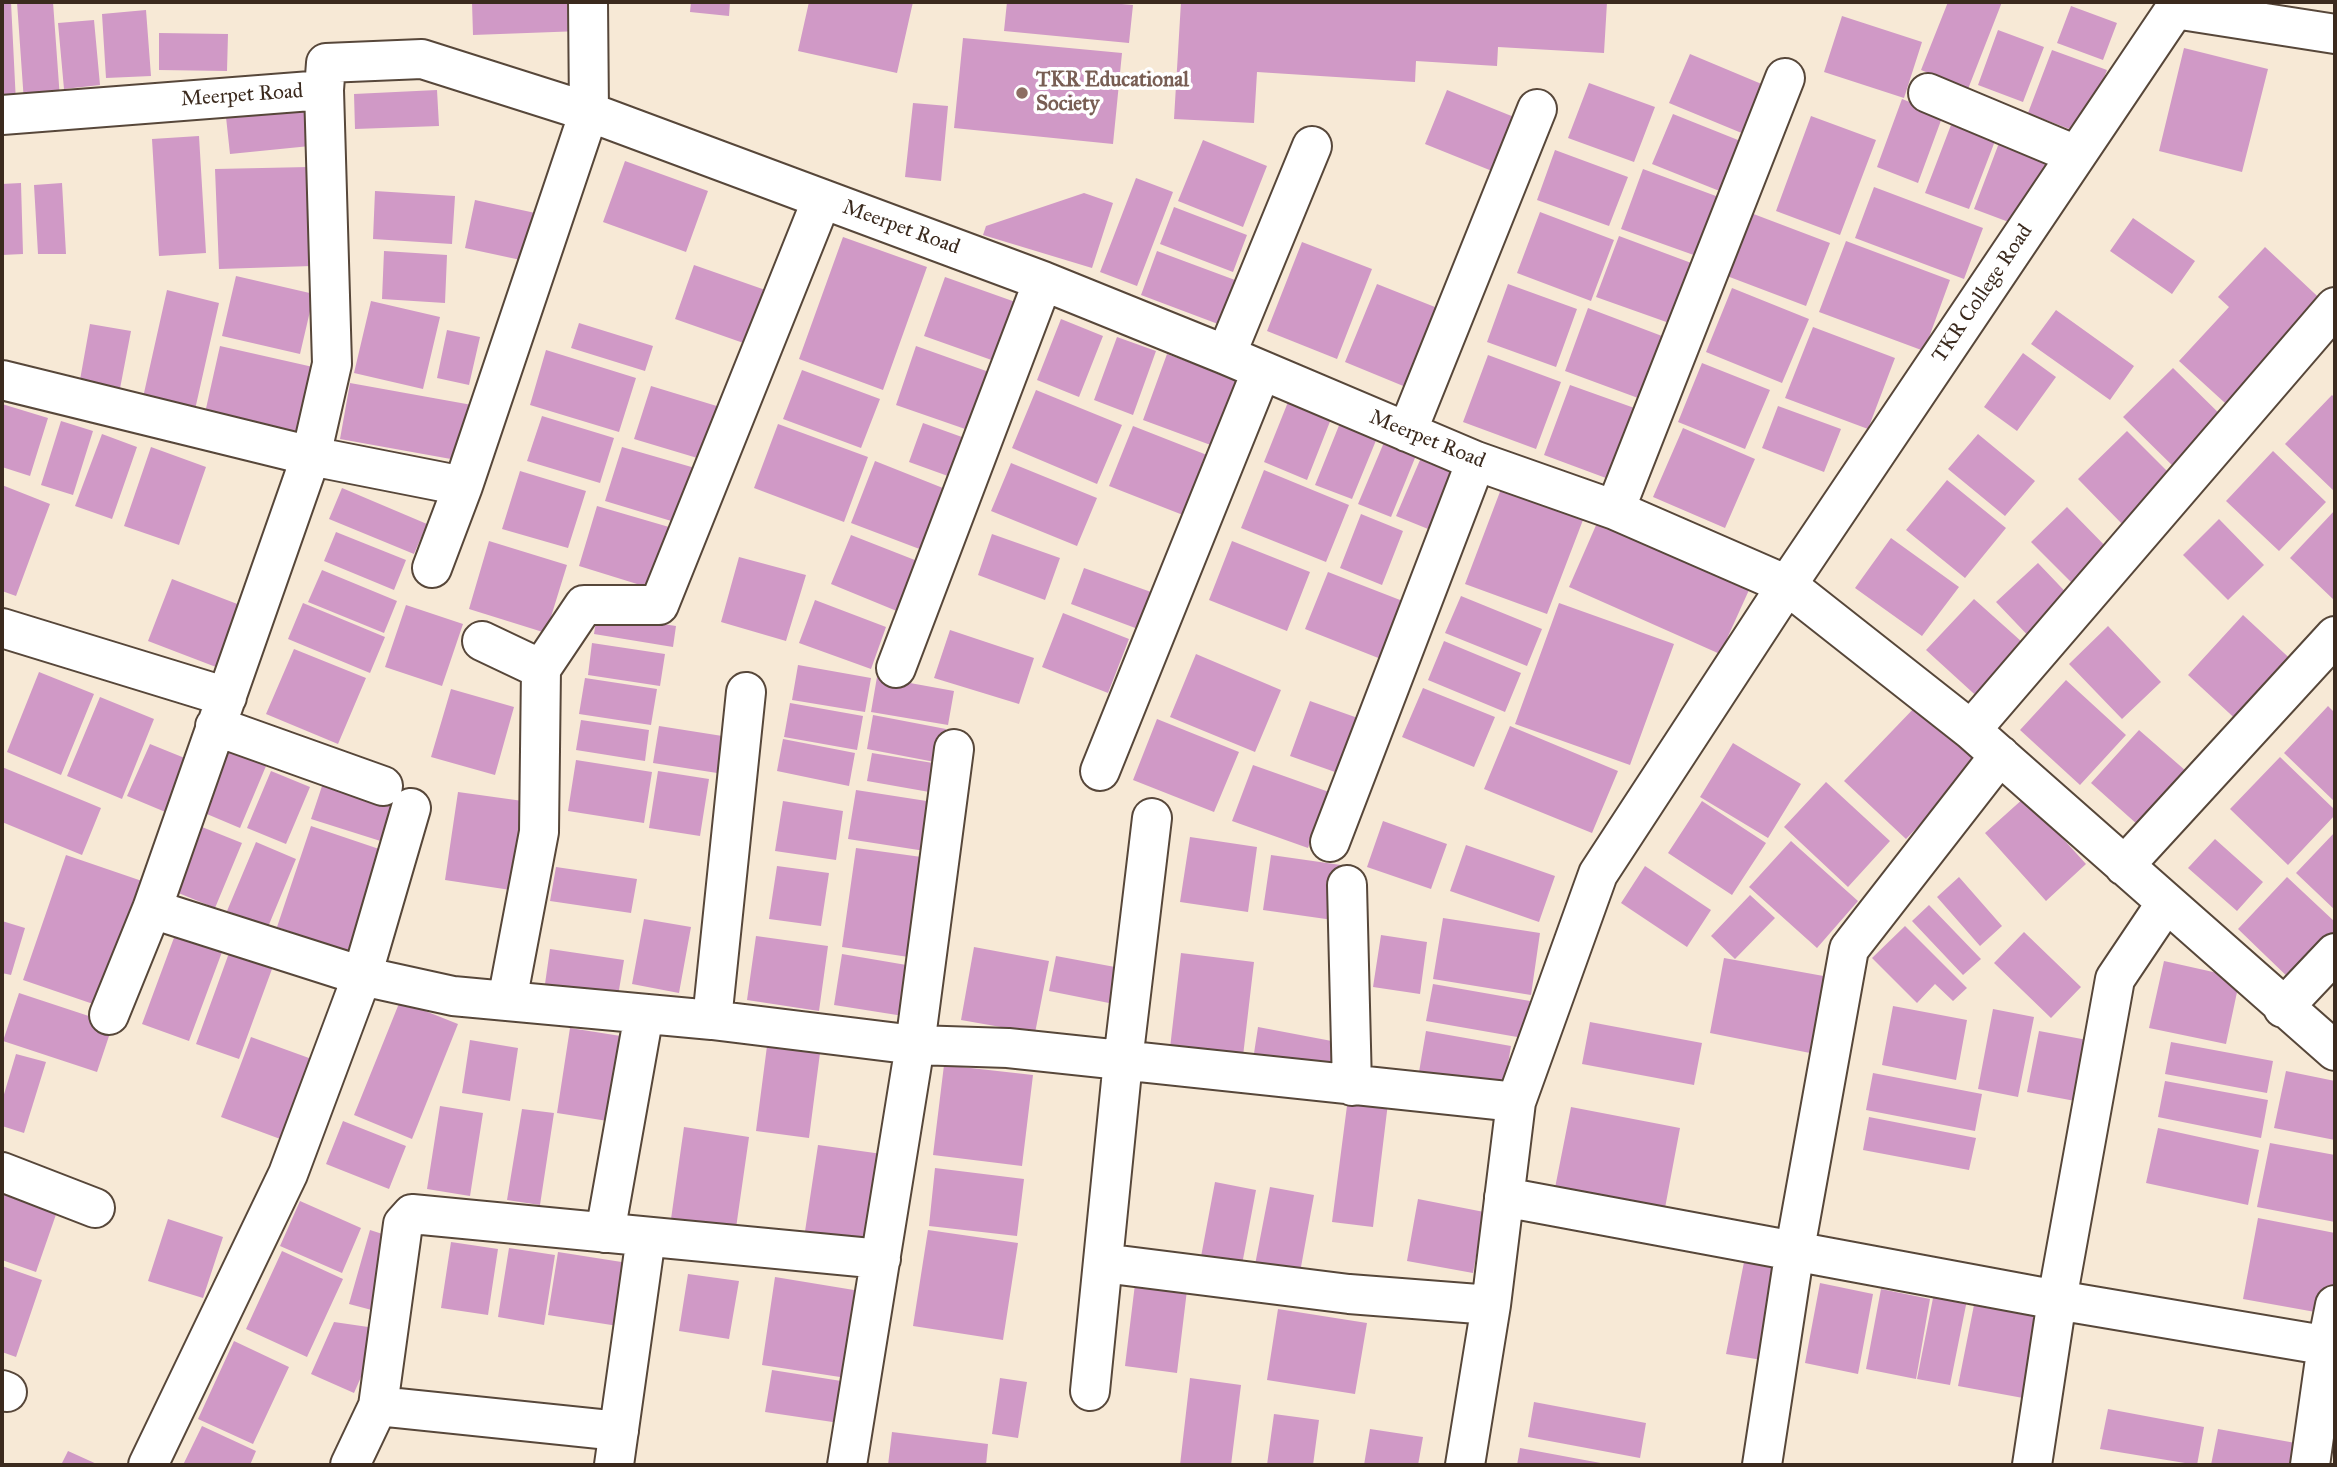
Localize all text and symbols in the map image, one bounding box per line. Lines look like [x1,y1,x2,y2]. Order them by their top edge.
place label: TKR Educational Society [1036,68,1189,118]
street label: Meerpet Road [180,79,304,113]
marker: TKR Educational Society [1014,85,1030,101]
street label: Meerpet Road [839,195,963,261]
street label: TKR College Road [1927,220,2039,368]
street label: Meerpet Road [1365,405,1489,475]

